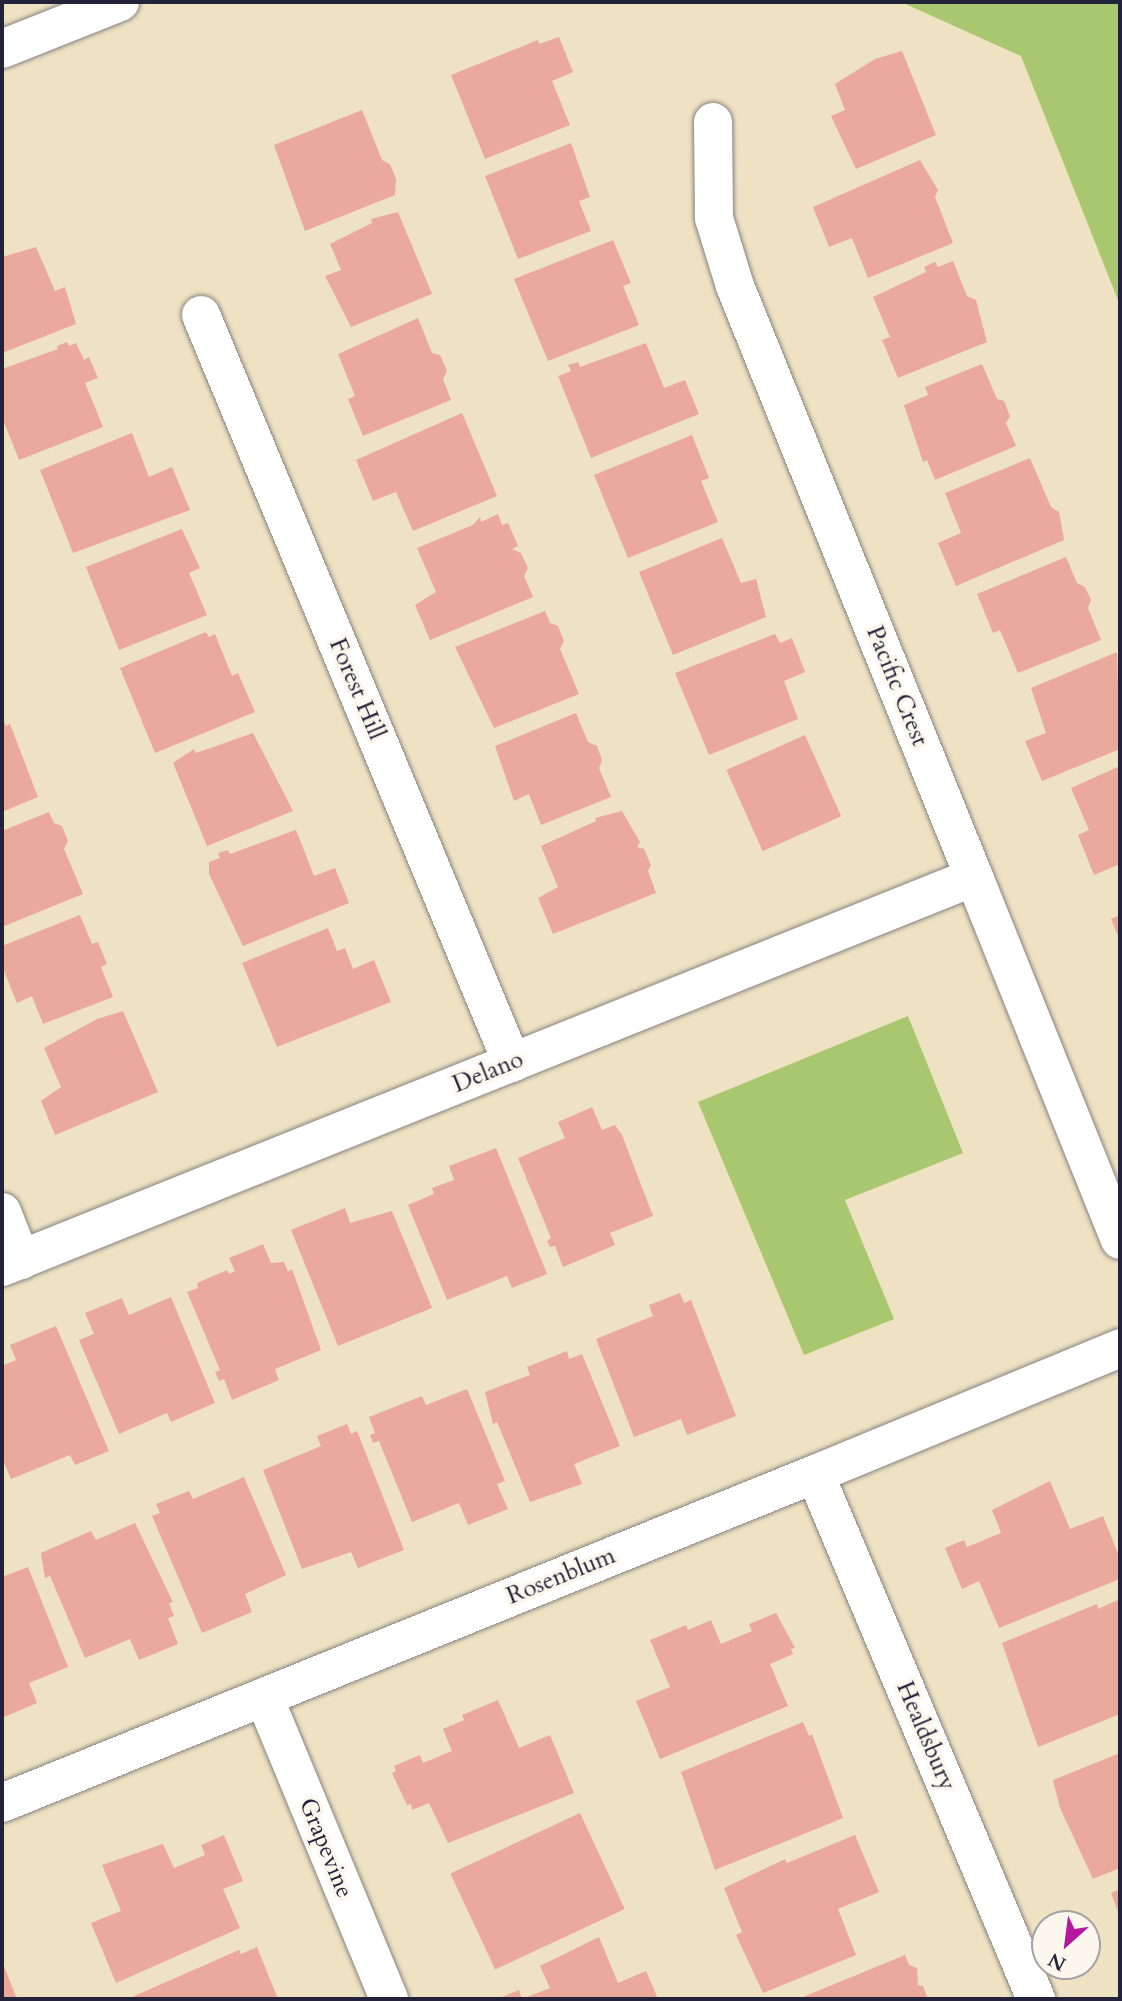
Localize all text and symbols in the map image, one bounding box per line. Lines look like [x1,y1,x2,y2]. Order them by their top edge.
street label: Pacific Crest [860,622,934,750]
street label: Forest Hill [323,634,391,744]
street label: Delano [449,1045,527,1099]
street label: Rosenblum [502,1541,620,1611]
street label: Healdsbury [890,1677,962,1795]
street label: Grapevine [293,1794,359,1902]
north arrow [1031,1910,1101,1980]
text: N [1044,1946,1070,1977]

